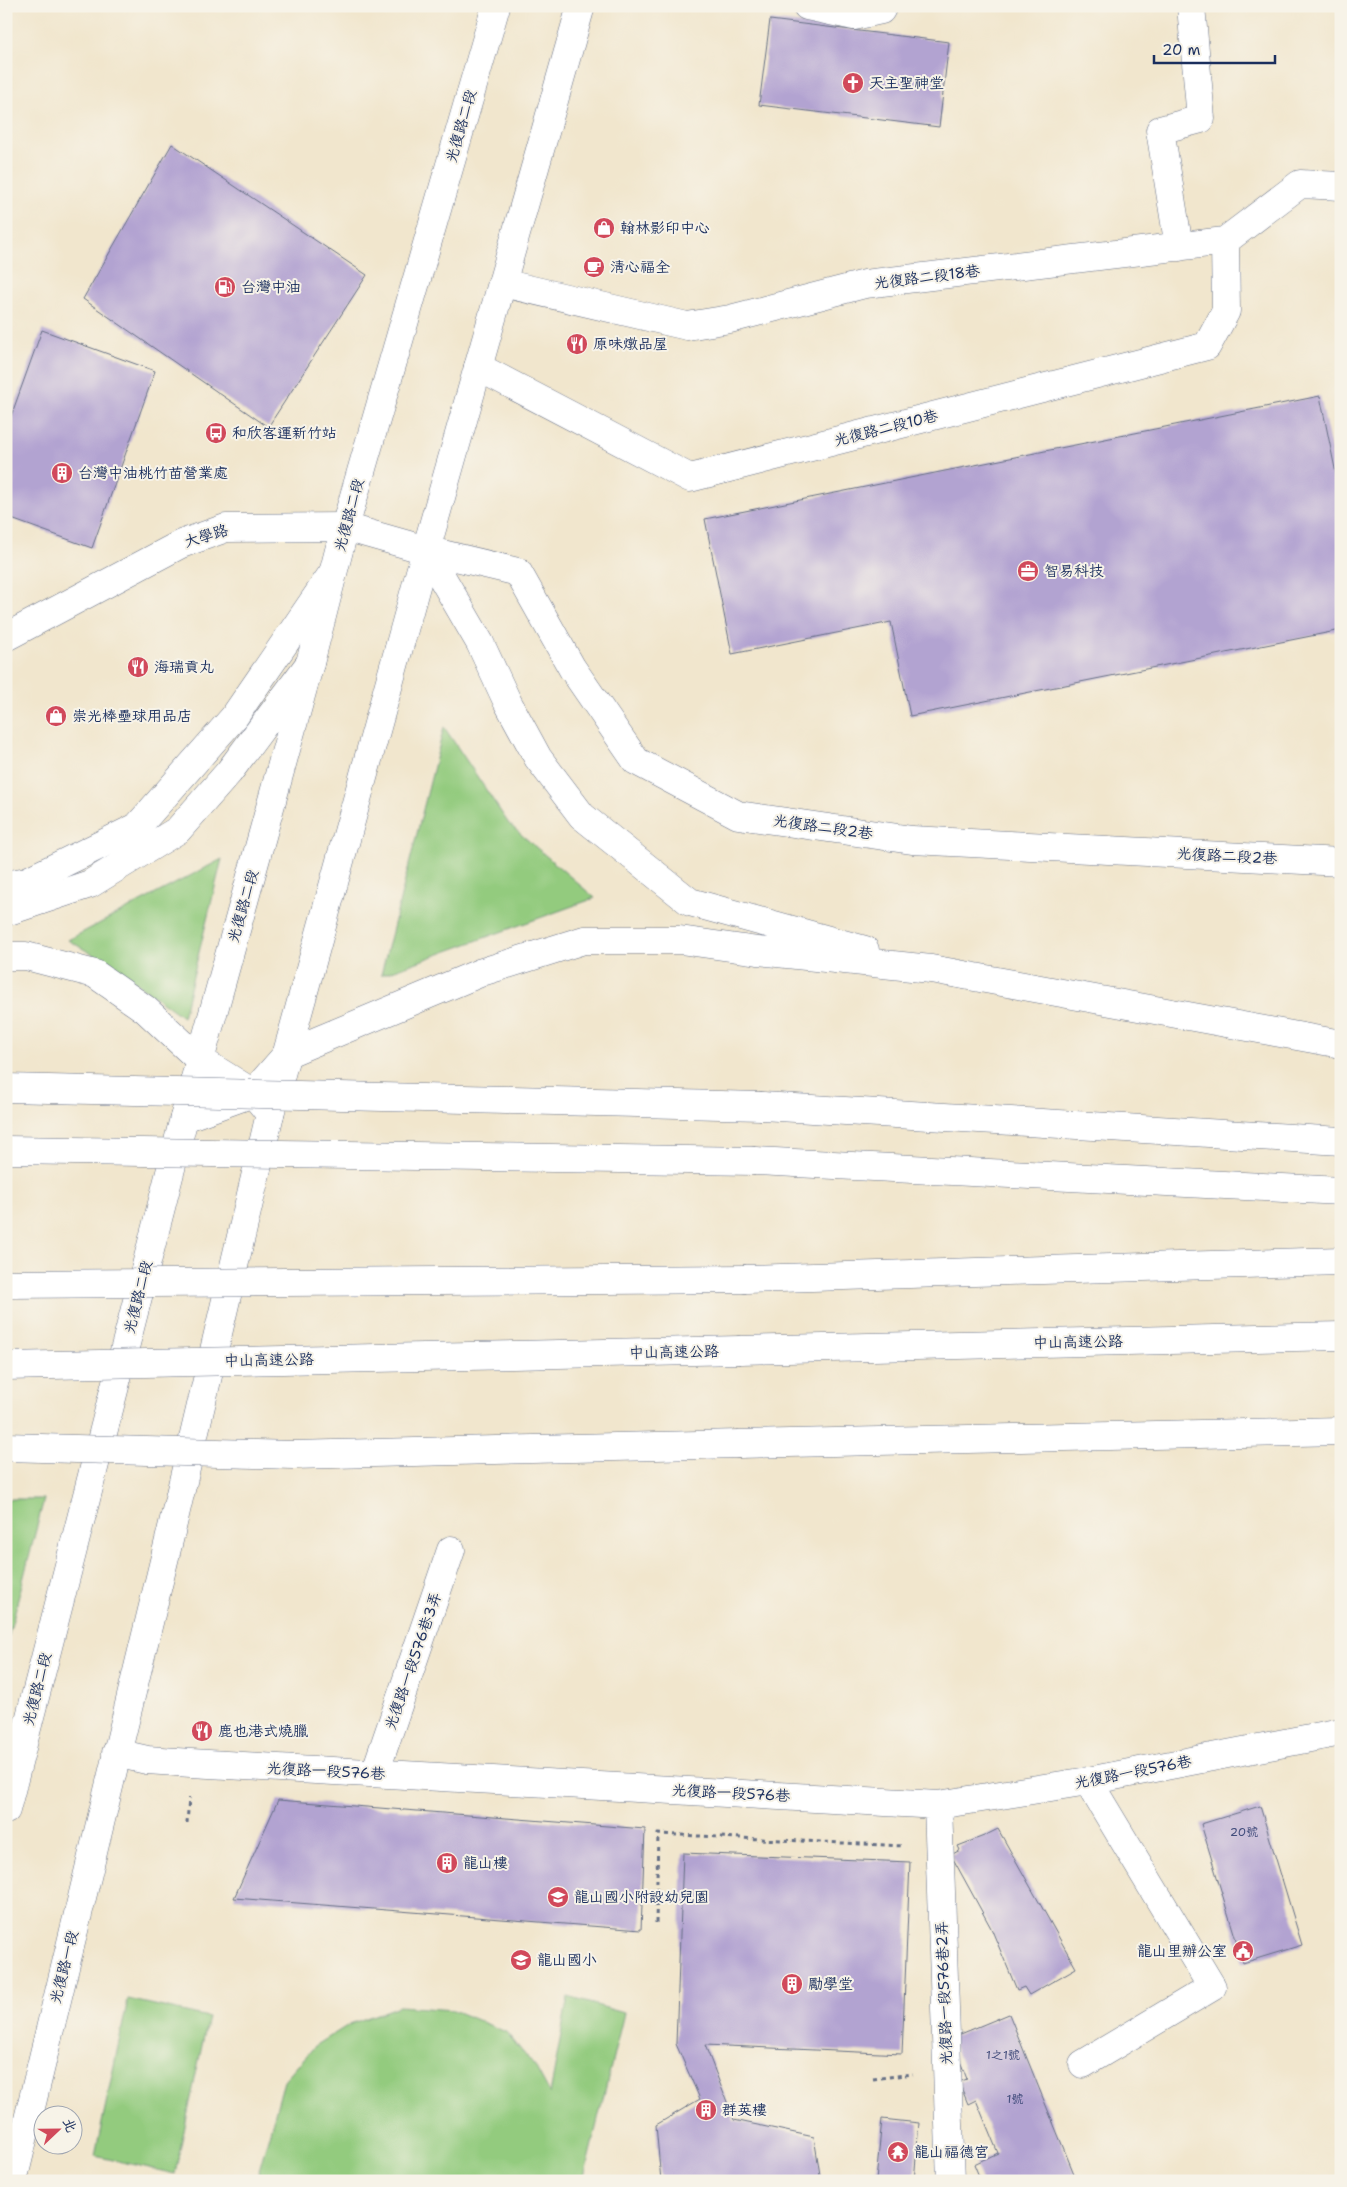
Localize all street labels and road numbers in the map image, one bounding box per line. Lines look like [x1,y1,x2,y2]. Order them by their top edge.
street label: 光復路二段 [441,87,481,165]
street label: 光復路二段18巷 [873,261,981,293]
street label: 光復路二段10巷 [832,405,940,451]
street label: 光復路二段 [330,476,368,554]
street label: 大學路 [182,520,230,552]
street label: 光復路二段2巷 [772,810,874,844]
street label: 光復路二段2巷 [1176,843,1278,869]
street label: 光復路二段 [223,867,263,945]
street label: 光復路二段 [119,1258,157,1336]
street label: 中山高速公路 [1033,1331,1123,1353]
street label: 中山高速公路 [629,1341,719,1363]
street label: 中山高速公路 [224,1349,314,1371]
street label: 光復路一段576巷3弄 [380,1590,446,1732]
street label: 光復路二段 [18,1650,56,1728]
street label: 光復路一段576巷 [1073,1751,1193,1793]
street label: 光復路一段576巷 [266,1758,386,1784]
street label: 光復路一段576巷 [671,1780,791,1806]
street label: 光復路一段576巷2弄 [931,1921,957,2065]
street label: 光復路一段 [45,1928,83,2006]

